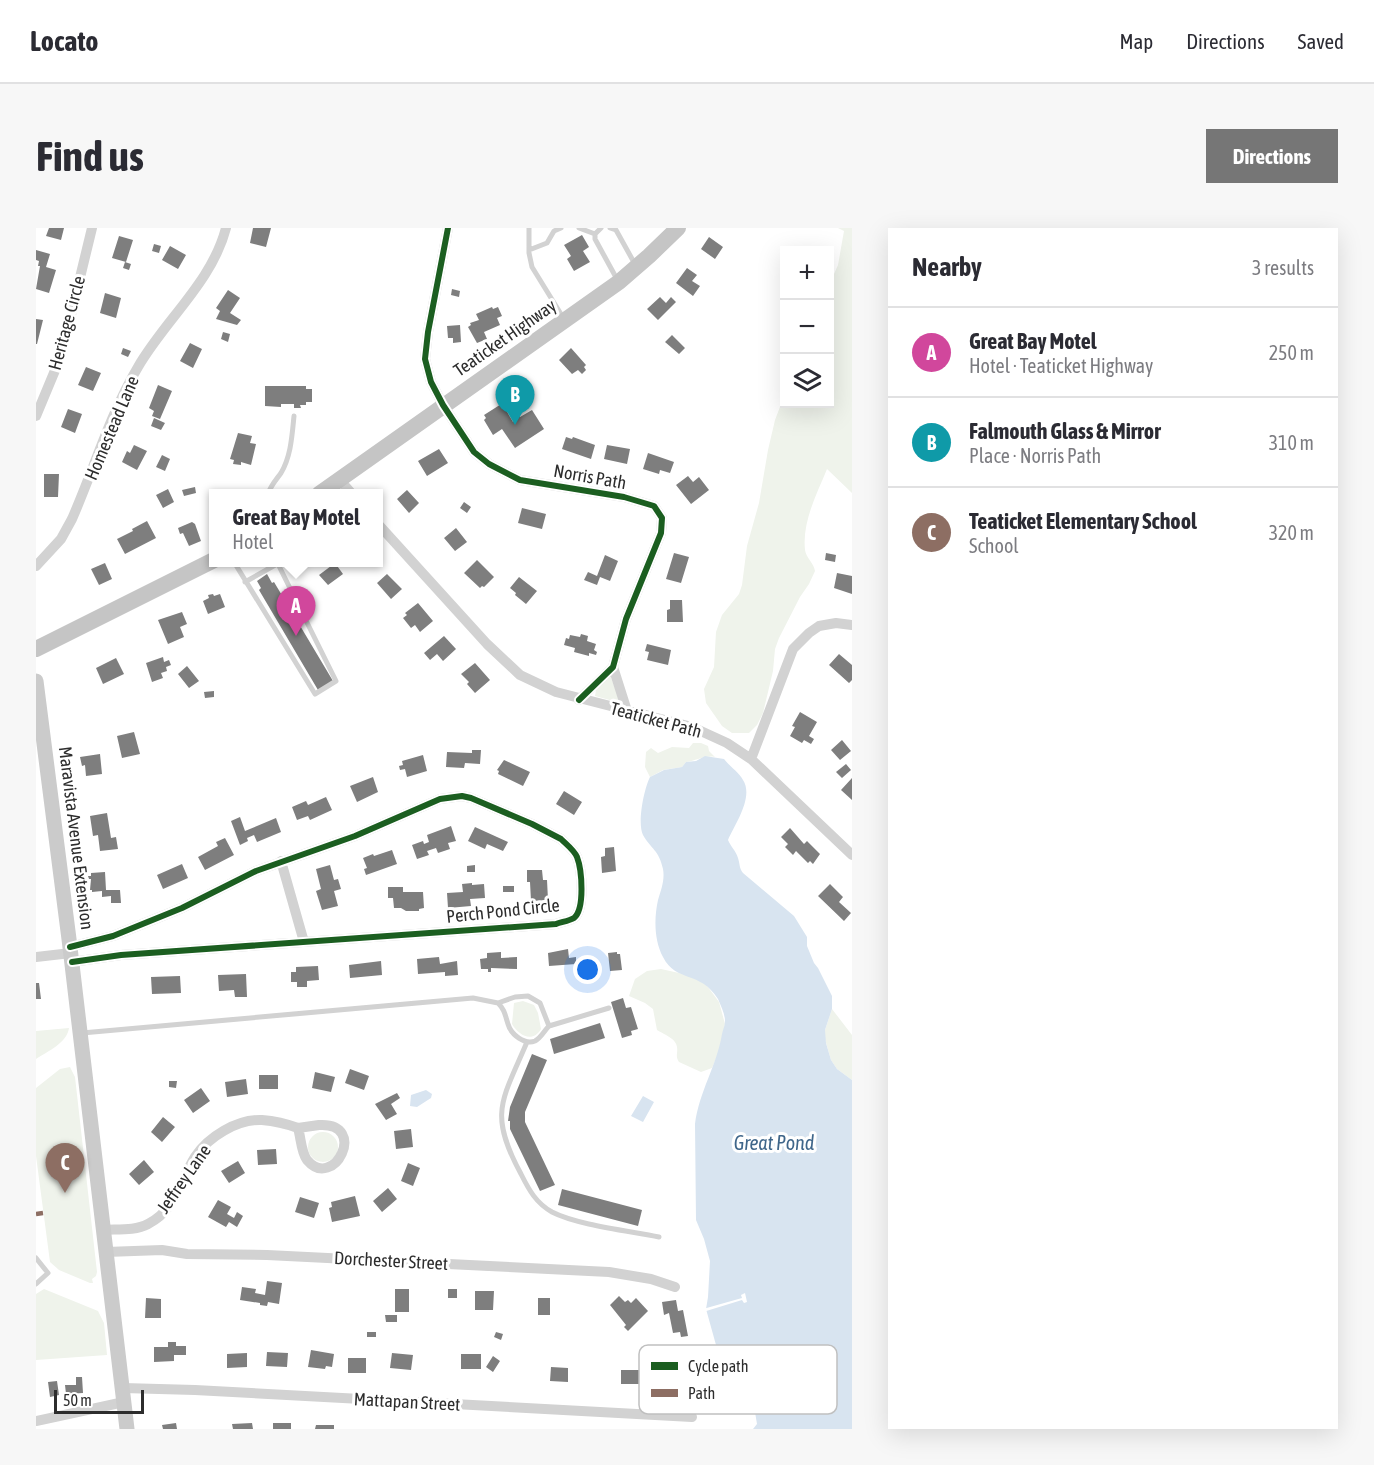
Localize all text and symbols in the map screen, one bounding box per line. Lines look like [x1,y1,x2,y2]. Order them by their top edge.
text: Locato [30,25,98,57]
text: Map [1119,29,1153,53]
text: Directions [1186,29,1265,53]
text: Saved [1298,29,1344,53]
button: Directions [1206,129,1338,183]
text: Find us [36,132,144,180]
map controls [780,246,834,408]
button: + [780,246,834,300]
text: Nearby [912,252,982,282]
text: 3 results [1252,256,1314,279]
street label: Heritage Circle [44,273,89,372]
street label: Teaticket Highway [449,295,560,381]
button: − [780,300,834,354]
text: Great Bay Motel [969,328,1096,354]
text: A [927,341,936,364]
text: 250 m [1269,341,1314,364]
button: layers [780,354,834,408]
text: Hotel · Teaticket Highway [969,354,1153,377]
street label: Homestead Lane [80,373,143,483]
pin: B [496,376,534,425]
text: Falmouth Glass & Mirror [969,418,1161,444]
text: B [927,431,936,454]
text: 310 m [1269,431,1314,454]
text: Place · Norris Path [969,444,1101,467]
street label: Norris Path [552,460,628,493]
popup [209,489,383,567]
text: Great Bay Motel [232,504,360,530]
text: Teaticket Elementary School [969,508,1197,534]
text: C [927,521,936,544]
text: 320 m [1269,521,1314,544]
text: Hotel [232,530,273,553]
text: School [969,534,1019,557]
pin: A [276,586,316,636]
street label: Teaticket Path [608,697,704,742]
street label: Maravista Avenue Extension [55,745,98,931]
street label: Perch Pond Circle [445,894,561,927]
your location [573,955,602,984]
water label: Great Pond [734,1131,815,1154]
street label: Jeffrey Lane [152,1140,215,1217]
pin: C [45,1144,84,1193]
street label: Dorchester Street [333,1247,449,1274]
legend [639,1345,837,1414]
text: Cycle path [688,1357,748,1376]
text: Path [688,1384,715,1402]
scale bar [54,1387,144,1414]
street label: Mattapan Street [353,1388,461,1415]
text: 50 m [63,1391,92,1409]

